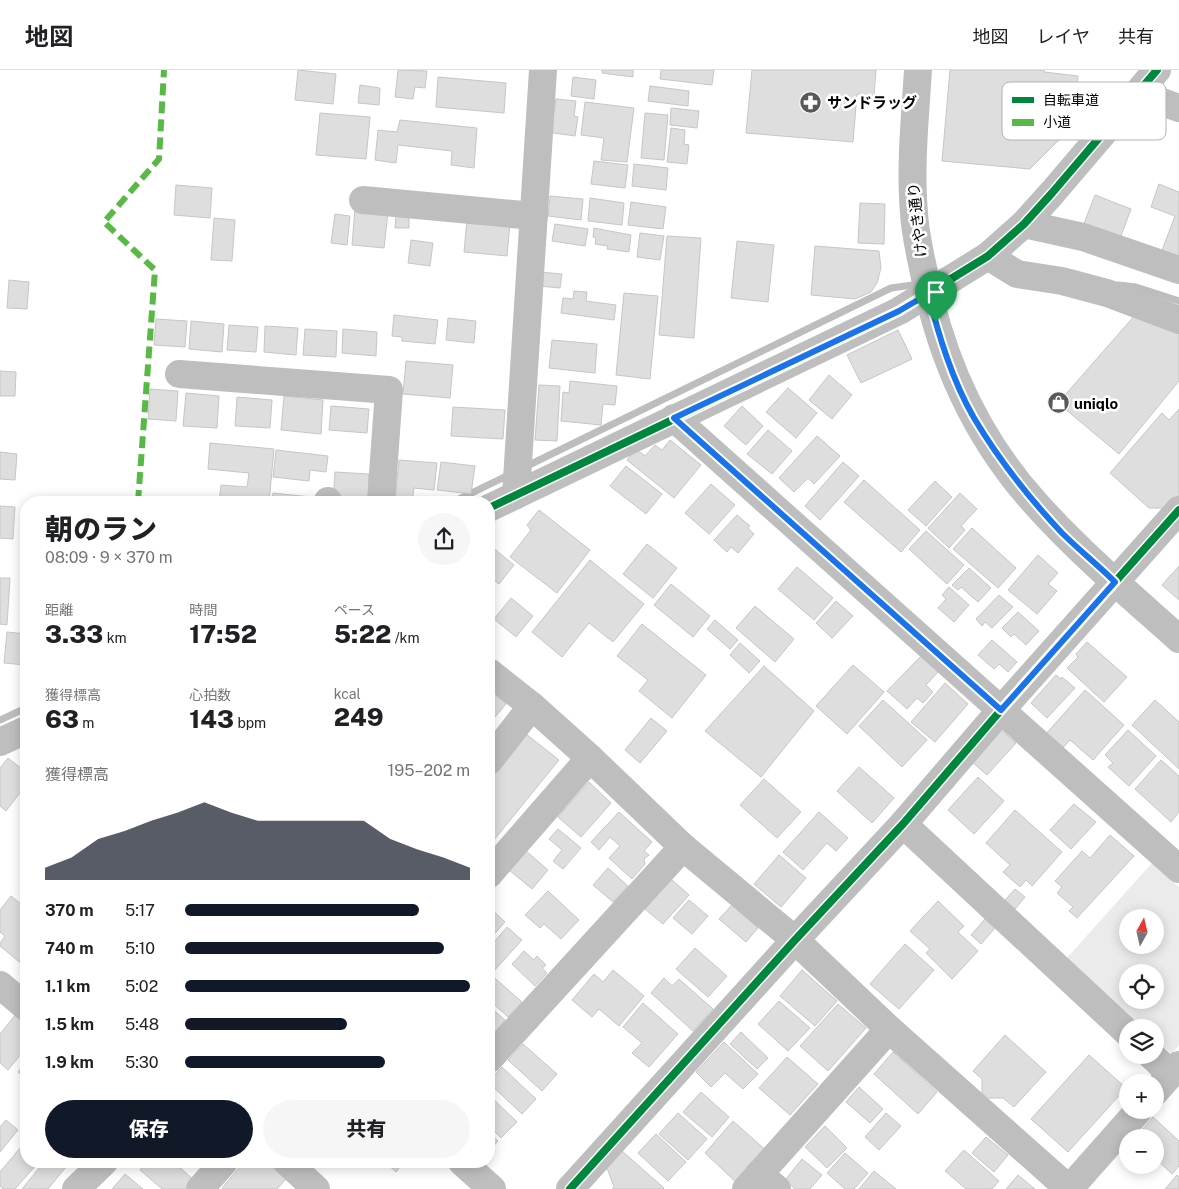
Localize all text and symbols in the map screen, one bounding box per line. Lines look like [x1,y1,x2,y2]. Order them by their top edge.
text: 地図 [25,22,73,50]
text: 地図 [973,26,1009,47]
text: レイヤ [1037,26,1090,47]
text: 共有 [1118,26,1154,47]
legend [1002,82,1166,140]
pharmacy icon: サンドラッグ [799,90,823,114]
text: 自転車道 [1043,92,1099,108]
place label: サンドラッグ [827,94,917,111]
text: 小道 [1043,114,1071,130]
street label: けやき通り [905,182,929,258]
pin [915,271,957,322]
icon: arrive [922,278,950,306]
shop icon: uniqlo [1046,391,1070,415]
place label: uniqlo [1074,395,1119,412]
text: 朝のラン [45,512,157,545]
button: share [418,513,470,565]
text: 08:09 · 9 × 370 m [45,548,173,567]
text: 距離 [45,602,73,618]
text: 時間 [189,602,217,618]
text: ペース [334,602,375,618]
text: 3.33 [45,619,103,649]
text: 17:52 [189,619,257,649]
text: 5:22 [334,619,391,649]
text: km [103,630,127,646]
text: /km [391,630,420,646]
text: kcal [334,686,361,702]
text: 獲得標高 [45,687,101,703]
text: 心拍数 [189,687,231,703]
text: 249 [334,702,384,732]
text: 63 [45,704,79,734]
text: 143 [189,704,234,734]
text: m [79,715,94,731]
text: bpm [234,715,266,731]
text: 195–202 m [388,761,470,780]
text: 獲得標高 [45,765,109,784]
text: 370 m [45,901,94,920]
text: 5:17 [125,901,155,920]
north arrow [1119,909,1164,954]
map controls [1119,909,1164,1174]
text: 740 m [45,939,94,958]
text: 5:10 [125,939,155,958]
button: locate [1119,964,1164,1009]
text: 1.1 km [45,977,90,996]
text: 5:02 [125,977,158,996]
text: 1.5 km [45,1015,94,1034]
text: 5:48 [125,1015,159,1034]
button: layers [1119,1019,1164,1064]
text: 1.9 km [45,1053,94,1072]
text: 5:30 [125,1053,159,1072]
button: + [1119,1074,1164,1119]
button: 保存 [45,1100,253,1158]
button: 共有 [263,1100,470,1158]
button: − [1119,1129,1164,1174]

